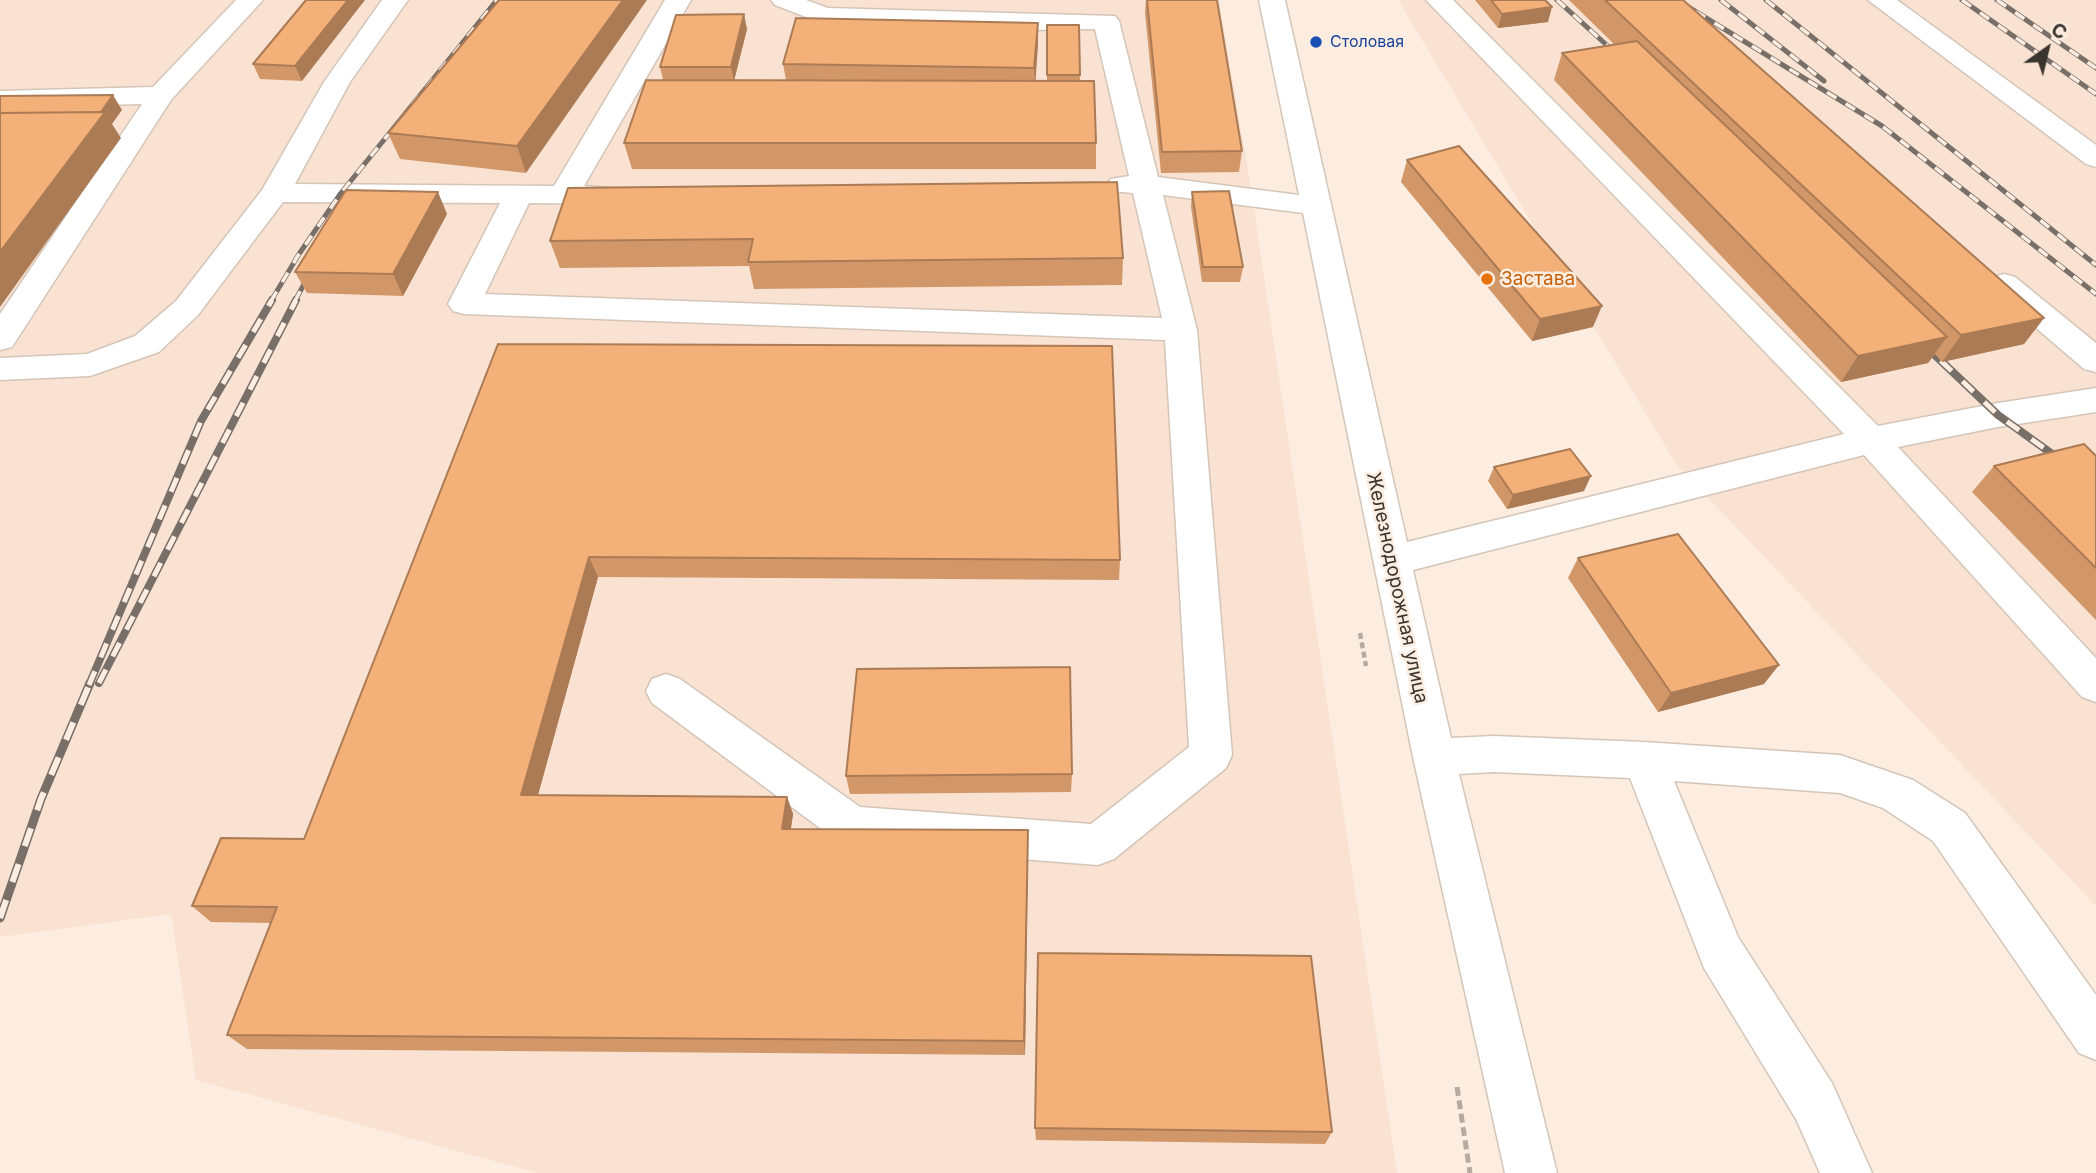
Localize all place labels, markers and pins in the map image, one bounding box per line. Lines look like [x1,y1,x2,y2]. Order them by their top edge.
place label: Столовая [1330,32,1404,52]
marker: Столовая [1308,34,1324,50]
place label: Застава [1501,268,1575,290]
marker: Застава [1479,271,1495,287]

